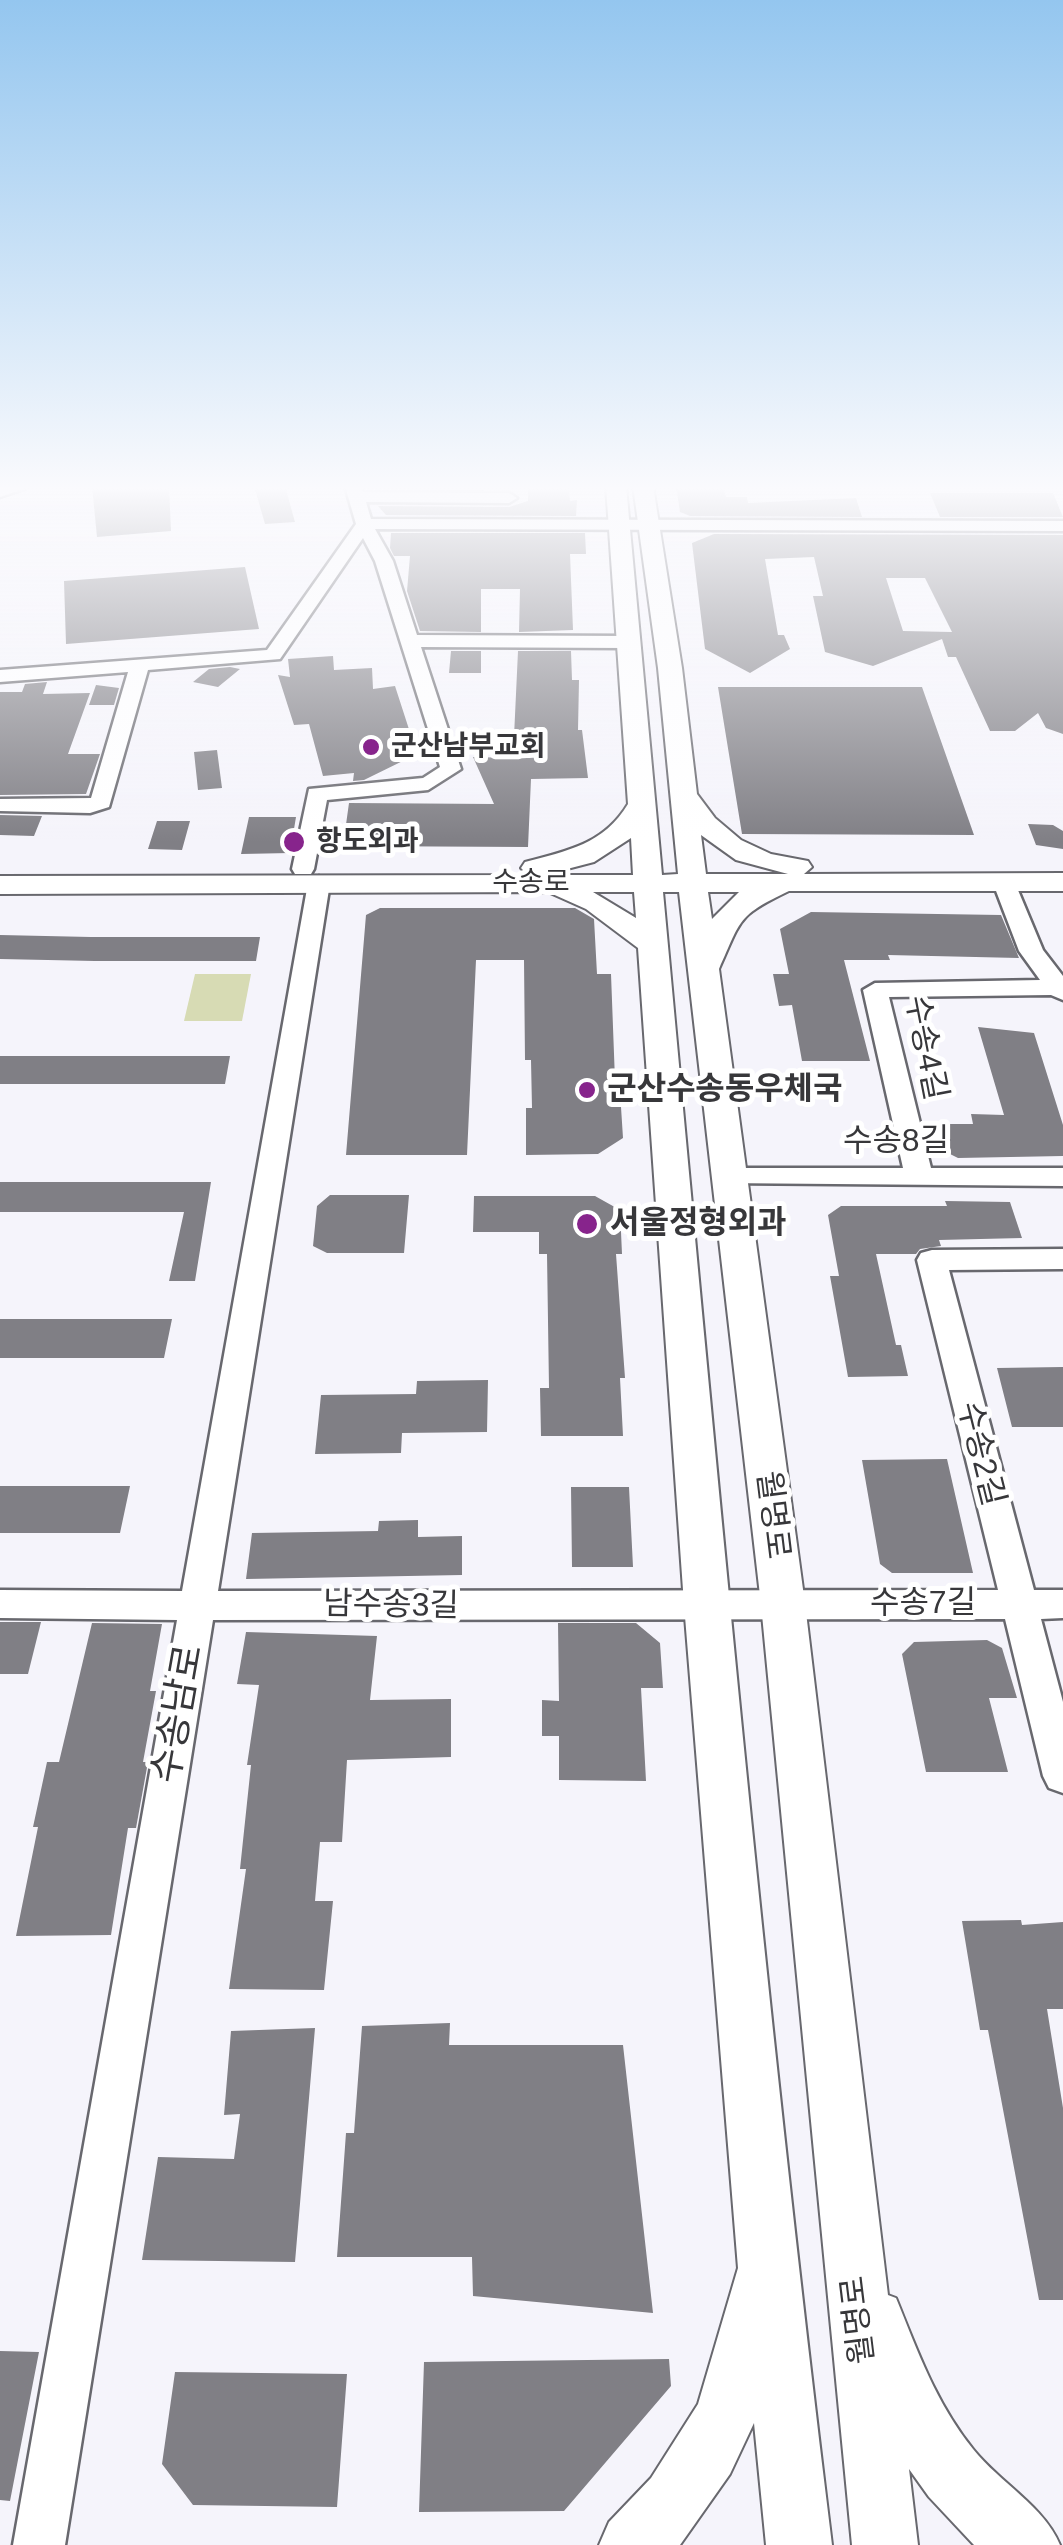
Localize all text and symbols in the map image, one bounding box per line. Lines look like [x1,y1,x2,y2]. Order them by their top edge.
place label: 군산남부교회 [391,730,546,764]
marker: 군산남부교회 [360,736,382,758]
place label: 항도외과 [316,825,419,859]
marker: 항도외과 [281,829,307,855]
street label: 수송로 [492,866,570,900]
street label: 수송4길 [896,992,954,1104]
place label: 군산수송동우체국 [607,1071,843,1109]
marker: 군산수송동우체국 [576,1079,598,1101]
street label: 수송8길 [843,1123,949,1161]
place label: 서울정형외과 [610,1205,787,1243]
marker: 서울정형외과 [574,1211,600,1237]
street label: 수송2길 [949,1398,1011,1510]
street label: 월명로 [748,1469,796,1561]
street label: 수송7길 [870,1585,976,1623]
street label: 남수송3길 [323,1586,459,1626]
street label: 수송남로 [144,1641,214,1787]
street label: 월명로 [835,2274,883,2366]

